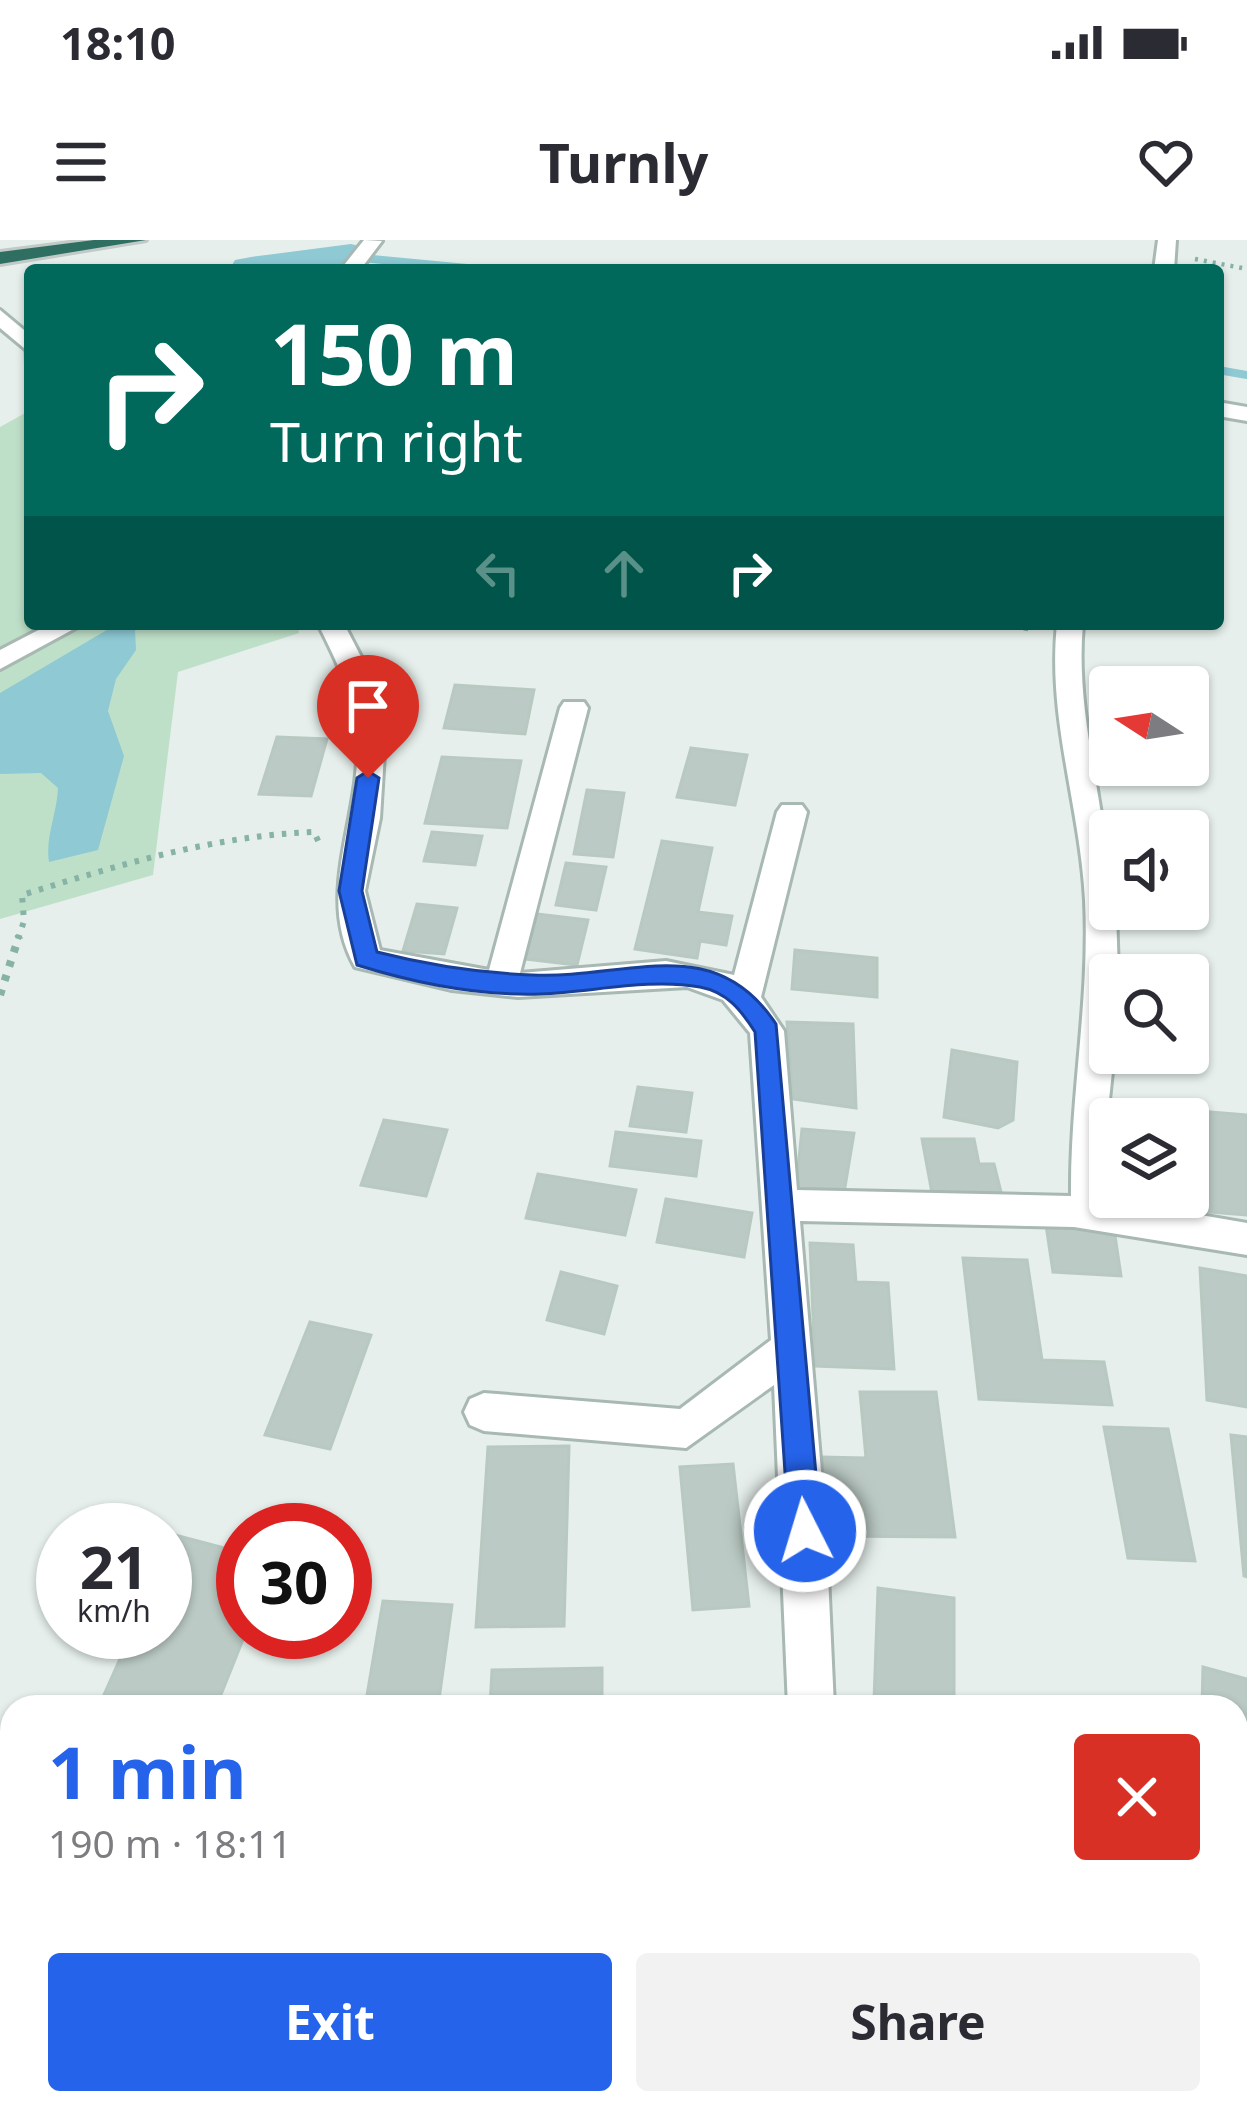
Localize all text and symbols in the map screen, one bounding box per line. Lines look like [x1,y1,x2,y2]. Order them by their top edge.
text: 18:10 [60,12,176,73]
text: Turnly [539,125,708,199]
icon: menu [48,129,114,195]
icon: heart [1133,129,1199,195]
text: 150 m [270,295,518,410]
icon: right [72,312,228,468]
text: Turn right [270,404,523,478]
icon: left [465,540,531,606]
icon: ahead [591,540,657,606]
icon: right [717,540,783,606]
pin [317,655,419,778]
north arrow [1089,666,1209,786]
map controls [1089,666,1209,1218]
icon: arrive [335,673,401,739]
button: sound [1089,810,1209,930]
button: search [1089,954,1209,1074]
button: layers [1089,1098,1209,1218]
position arrow [742,1468,868,1594]
speed limit sign: 30 [216,1503,372,1659]
text: 21 [80,1525,148,1607]
text: km/h [77,1590,151,1631]
text: 1 min [48,1722,246,1820]
button: close [1074,1734,1200,1860]
text: 190 m · 18:11 [48,1816,292,1869]
button: Exit [48,1953,612,2091]
button: Share [636,1953,1200,2091]

